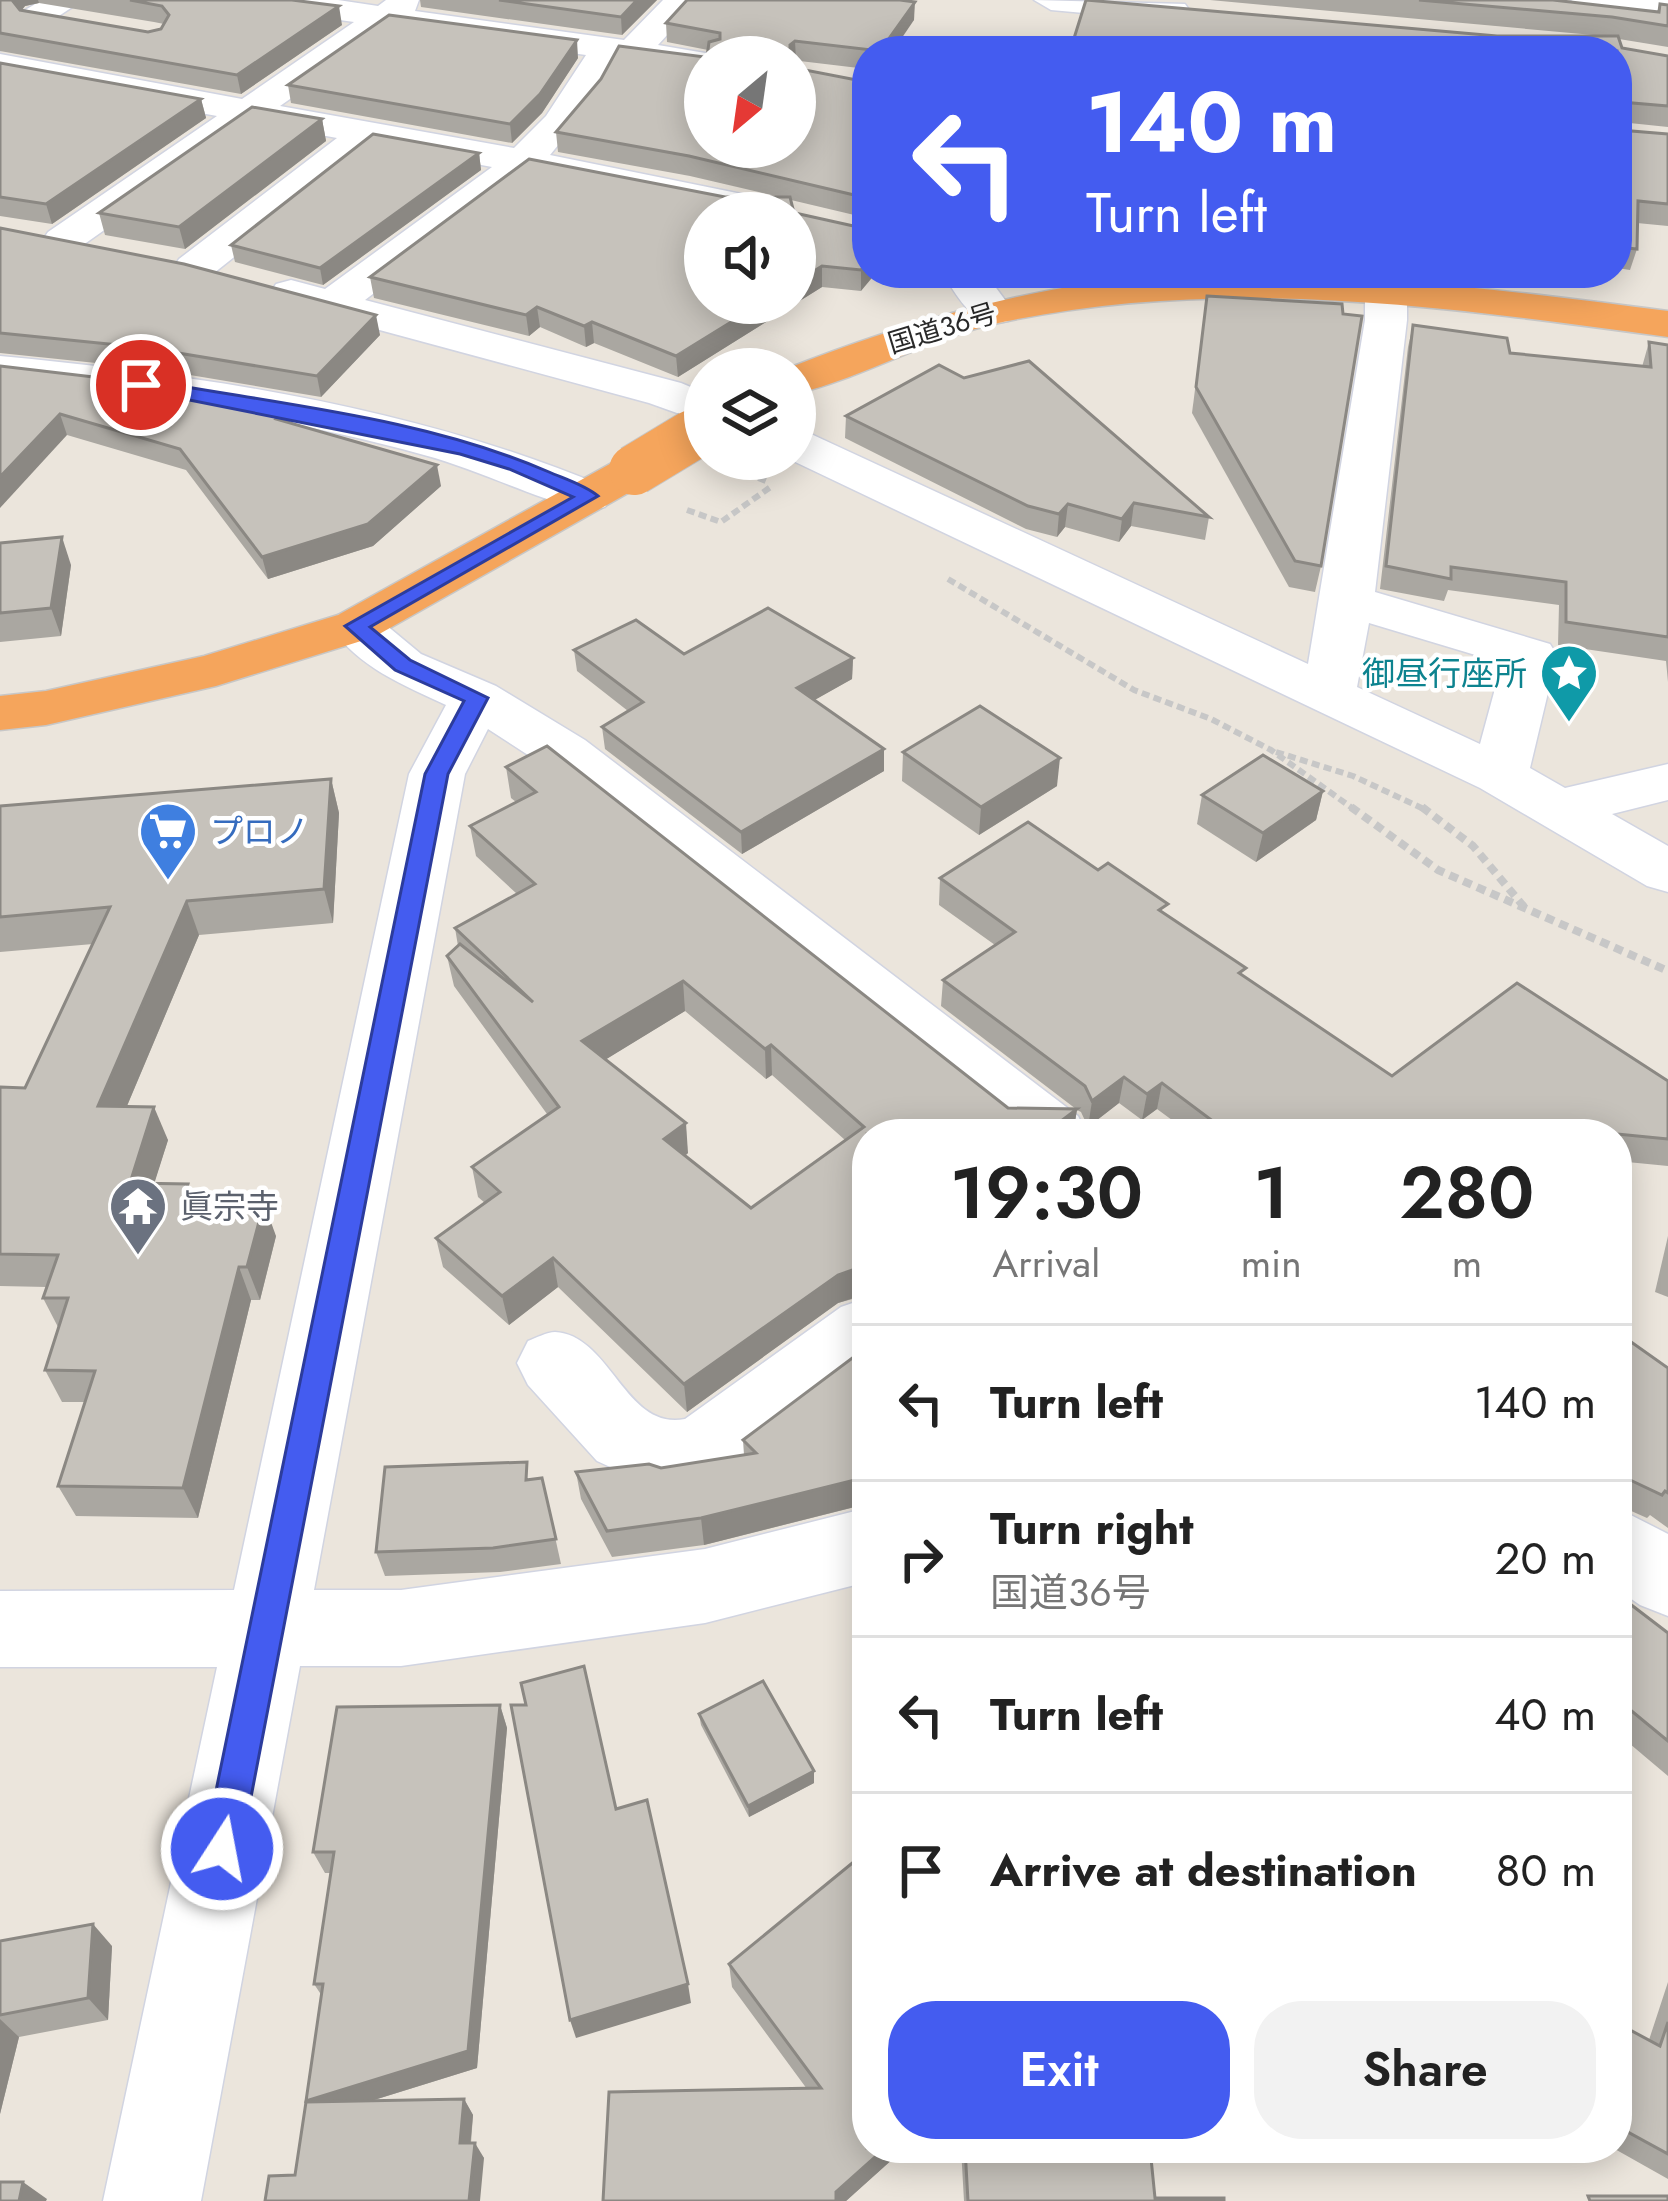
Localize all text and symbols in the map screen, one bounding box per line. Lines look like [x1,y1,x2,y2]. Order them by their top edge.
north arrow [684,36,816,168]
map controls [684,36,816,480]
text: 140 m [1086,62,1337,184]
icon: left [888,84,1044,240]
text: Turn left [1086,174,1267,252]
button: sound [684,192,816,324]
street label: 国道36号 [883,293,1001,363]
pin [90,334,192,436]
button: layers [684,348,816,480]
icon: arrive [108,352,174,418]
place icon: 御昼行座所 [1538,642,1600,724]
place label: 御昼行座所 [1362,650,1527,697]
supermarket icon: プロノ [137,800,199,882]
place label: プロノ [210,808,309,855]
text: 19:30 [950,1141,1143,1245]
text: 1 [1254,1141,1289,1245]
text: 280 [1399,1141,1534,1245]
temple icon: 眞宗寺 [107,1175,169,1257]
place label: 眞宗寺 [180,1183,279,1230]
text: Arrival [993,1235,1100,1292]
text: min [1241,1235,1302,1292]
text: m [1452,1235,1482,1292]
icon: left [888,1370,954,1436]
text: Turn left [990,1370,1163,1435]
text: 140 m [1474,1370,1596,1435]
text: Turn right [990,1496,1194,1561]
icon: right [888,1526,954,1592]
text: 20 m [1495,1526,1596,1591]
text: 国道36号 [990,1564,1151,1621]
icon: left [888,1682,954,1748]
text: Turn left [990,1682,1163,1747]
text: 40 m [1494,1682,1596,1747]
position arrow [159,1786,285,1912]
icon: arrive [888,1838,954,1904]
text: Arrive at destination [990,1838,1417,1903]
text: 80 m [1496,1838,1596,1903]
button: Exit [888,2001,1230,2139]
button: Share [1254,2001,1596,2139]

